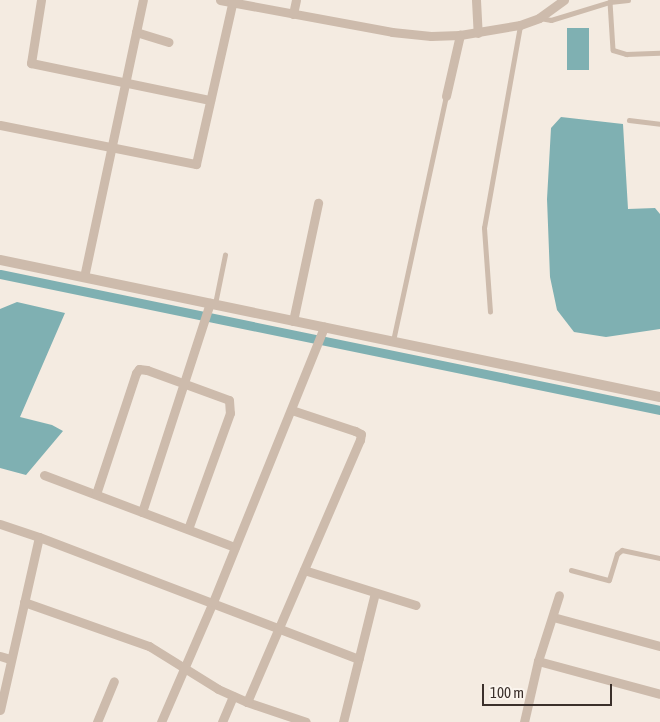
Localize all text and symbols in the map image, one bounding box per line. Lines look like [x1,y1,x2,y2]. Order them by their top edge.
scale bar [485,674,615,706]
text: 100 m [490,684,524,701]

